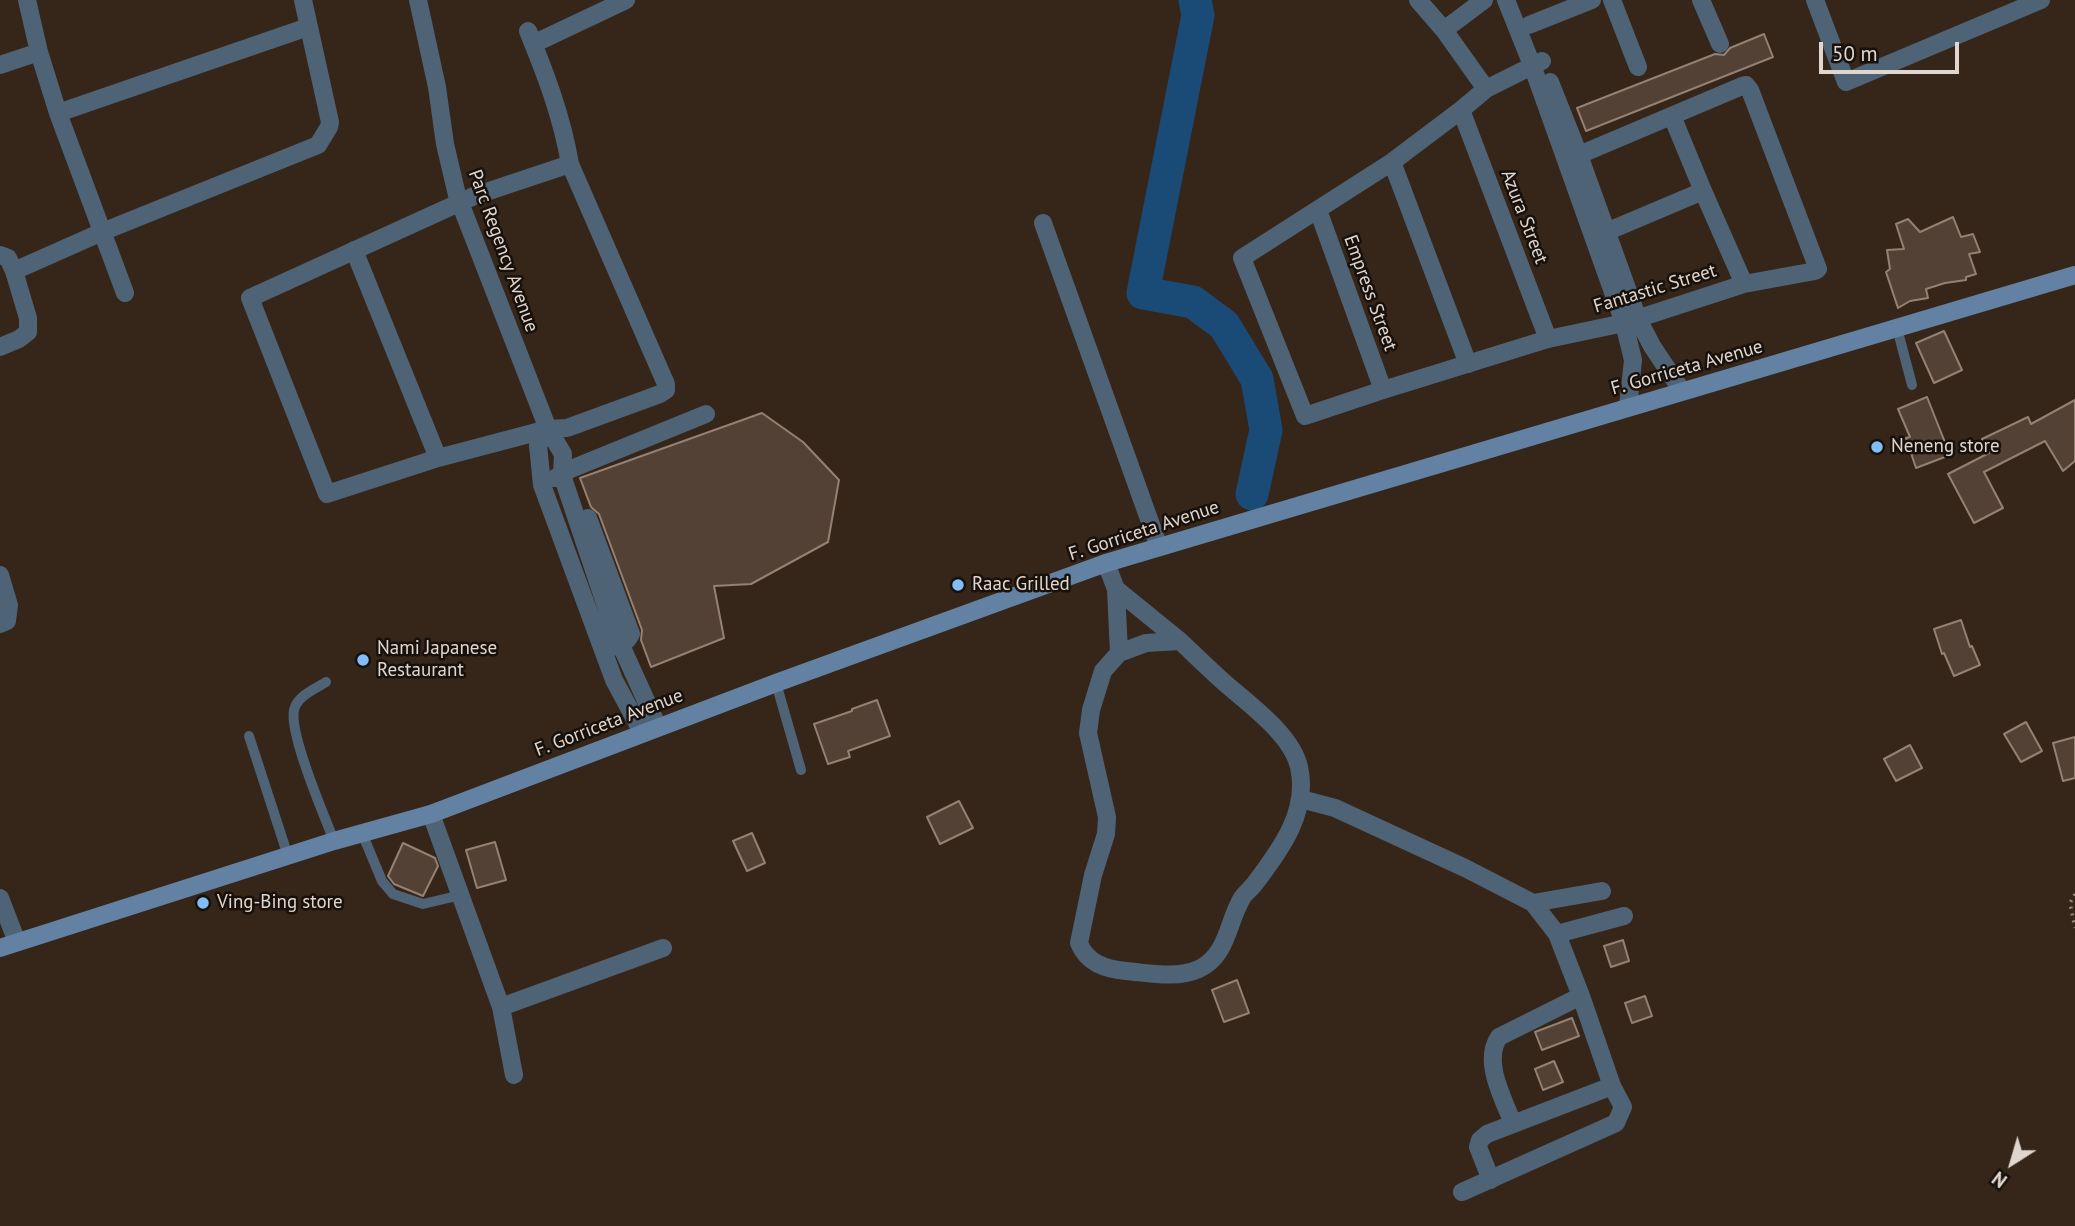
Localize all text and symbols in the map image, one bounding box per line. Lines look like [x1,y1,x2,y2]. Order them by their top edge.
scale bar [1823,28,1963,72]
text: 50 m [1832,40,1878,67]
street label: Parc Regency Avenue [463,167,543,335]
street label: Azura Street [1496,167,1552,267]
street label: Empress Street [1338,232,1402,354]
street label: Fantastic Street [1591,260,1719,318]
street label: F. Gorriceta Avenue [1608,335,1766,401]
place label: Neneng store [1891,436,2000,458]
marker: Neneng store [1869,439,1885,455]
street label: F. Gorriceta Avenue [1066,496,1222,566]
place label: Raac Grilled [972,574,1070,596]
marker: Raac Grilled [950,577,966,593]
place label: Nami Japanese Restaurant [377,638,497,682]
marker: Nami Japanese Restaurant [355,652,371,668]
street label: F. Gorriceta Avenue [532,684,686,762]
place label: Ving-Bing store [217,892,343,914]
marker: Ving-Bing store [195,895,211,911]
north arrow [1977,1128,2047,1198]
text: N [1987,1166,2012,1193]

